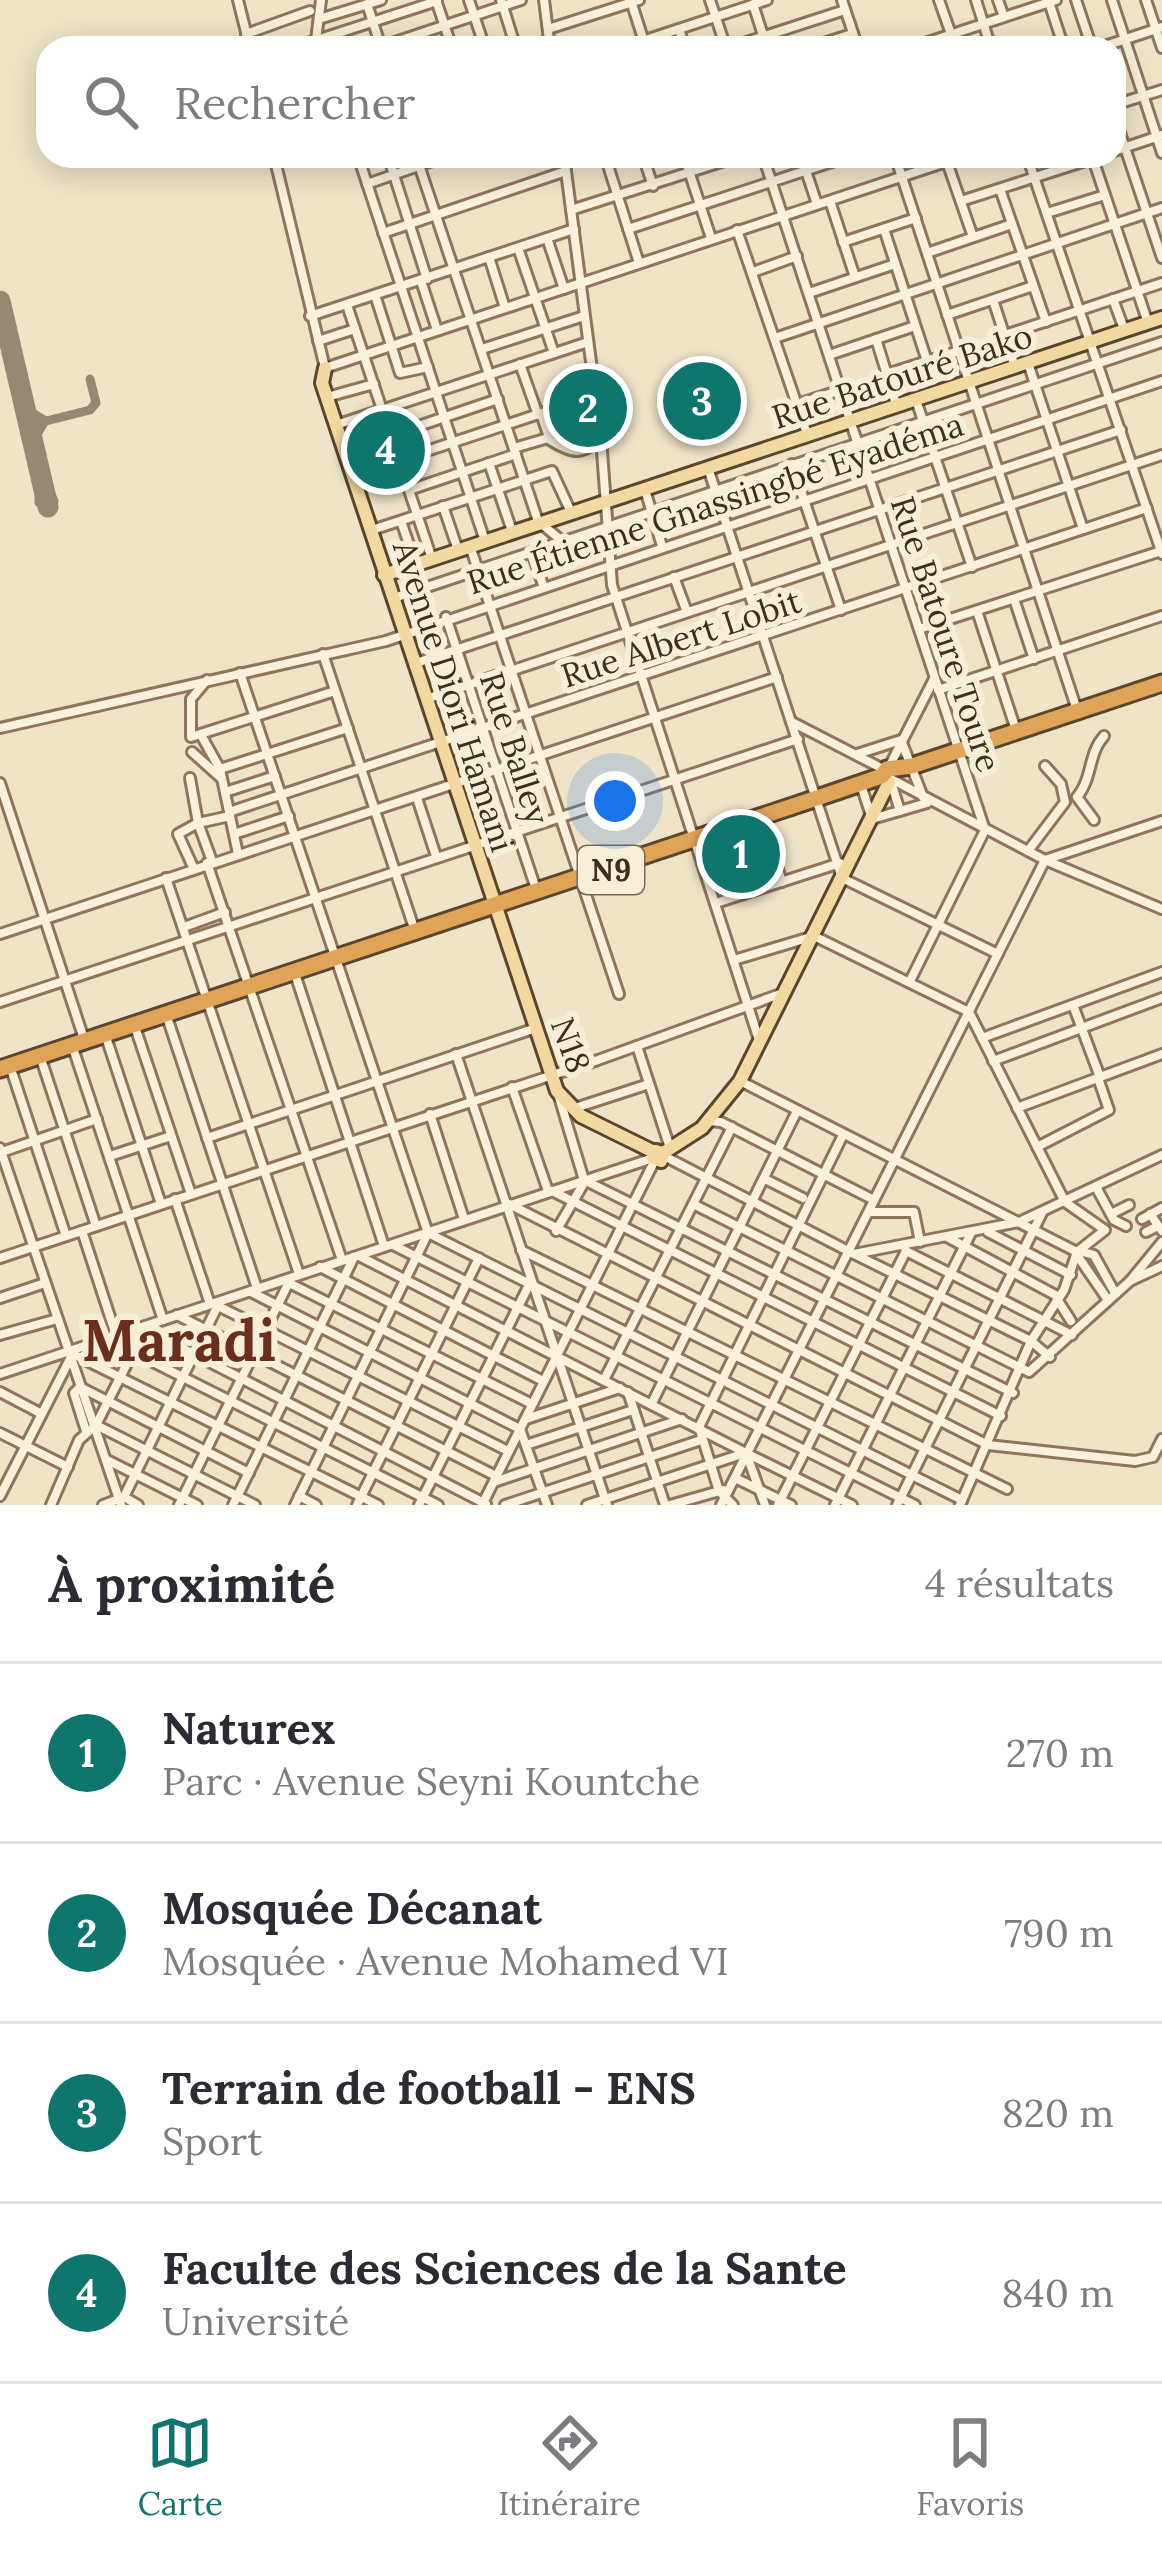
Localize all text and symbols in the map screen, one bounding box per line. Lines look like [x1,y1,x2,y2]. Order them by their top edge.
search box [36,36,1126,168]
icon: search [78,69,144,135]
text: Rechercher [174,74,415,131]
street label: Rue Batouré Bako [767,314,1037,438]
pin: 3 [663,356,741,446]
pin: 2 [549,363,627,453]
street label: Rue Étienne Gnassingbé Eyadéma [461,403,969,603]
pin: 4 [347,405,425,495]
street label: Rue Batoure Toure [882,491,1010,777]
street label: Avenue Diori Hamani [384,534,524,857]
street label: Rue Albert Lobit [556,579,807,697]
street label: Rue Balley [471,667,560,830]
your location [585,771,645,831]
pin: 1 [702,809,780,899]
road number: N9 [578,846,644,894]
street label: N18 [542,1012,600,1078]
district label: Maradi [82,1304,276,1377]
text: À proximité [48,1551,335,1616]
text: 4 résultats [925,1558,1114,1608]
text: Naturex [162,1699,335,1756]
text: 1 [79,1728,95,1778]
text: 270 m [1006,1728,1114,1778]
text: Parc · Avenue Seyni Kountche [162,1756,700,1806]
text: Mosquée Décanat [162,1879,542,1936]
text: 2 [77,1908,97,1958]
text: 790 m [1004,1908,1114,1958]
text: Mosquée · Avenue Mohamed VI [162,1936,729,1986]
text: Terrain de football - ENS [162,2059,696,2116]
text: 3 [76,2088,98,2138]
text: 820 m [1002,2088,1114,2138]
text: Sport [162,2116,262,2166]
text: Faculte des Sciences de la Sante [162,2239,847,2296]
text: 4 [76,2268,98,2318]
text: 840 m [1002,2268,1114,2318]
text: Université [162,2296,349,2346]
tab: Carte [138,2410,223,2524]
tab: Itinéraire [498,2410,641,2524]
tab: Favoris [916,2410,1024,2524]

